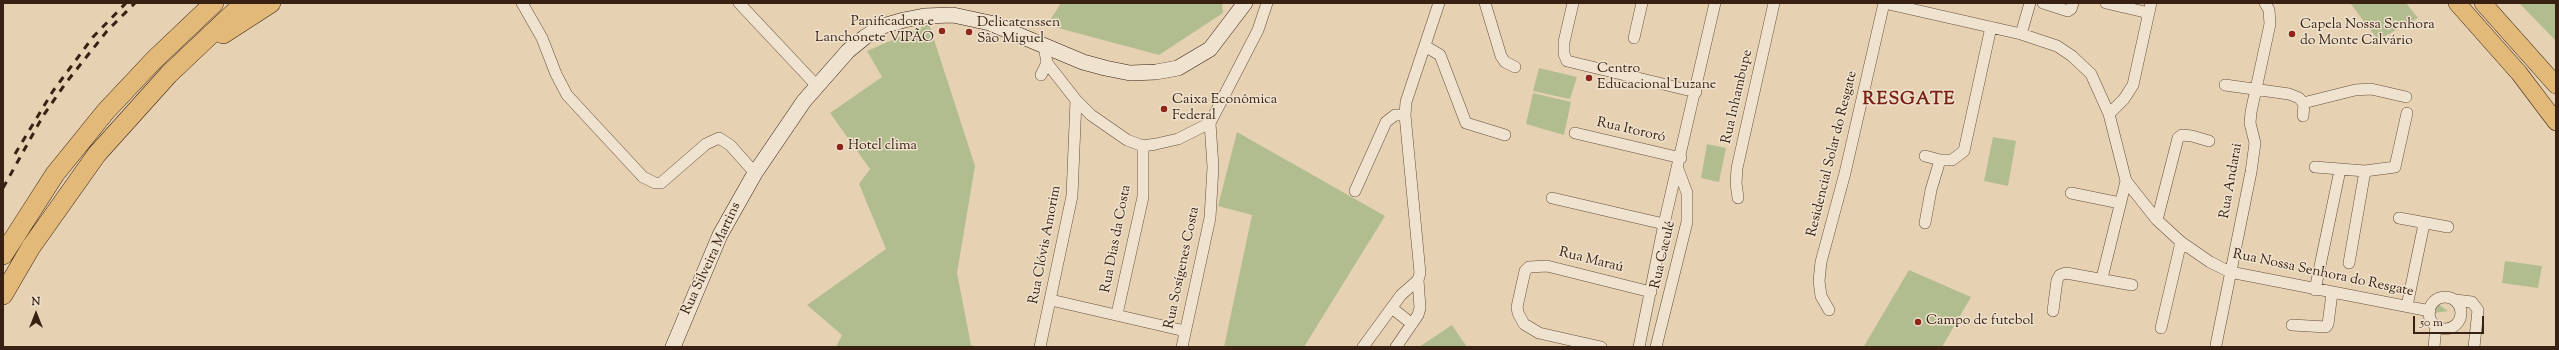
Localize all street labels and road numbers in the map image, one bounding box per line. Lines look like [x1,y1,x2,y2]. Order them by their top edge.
street label: Rua Inhambupe [1719,48,1757,146]
street label: Residencial Solar do Resgate [1804,69,1862,239]
street label: Rua Itororó [1595,115,1667,147]
street label: Rua Andarai [2217,142,2247,220]
street label: Rua Clóvis Amorim [1026,184,1066,306]
street label: Rua Dias da Costa [1098,184,1136,294]
street label: Rua Silveira Martins [679,200,745,318]
street label: Rua Sosígenes Costa [1162,205,1204,331]
street label: Rua Caculé [1648,219,1680,291]
street label: Rua Maraú [1557,245,1625,277]
street label: Rua Nossa Senhora do Resgate [2231,247,2415,301]

